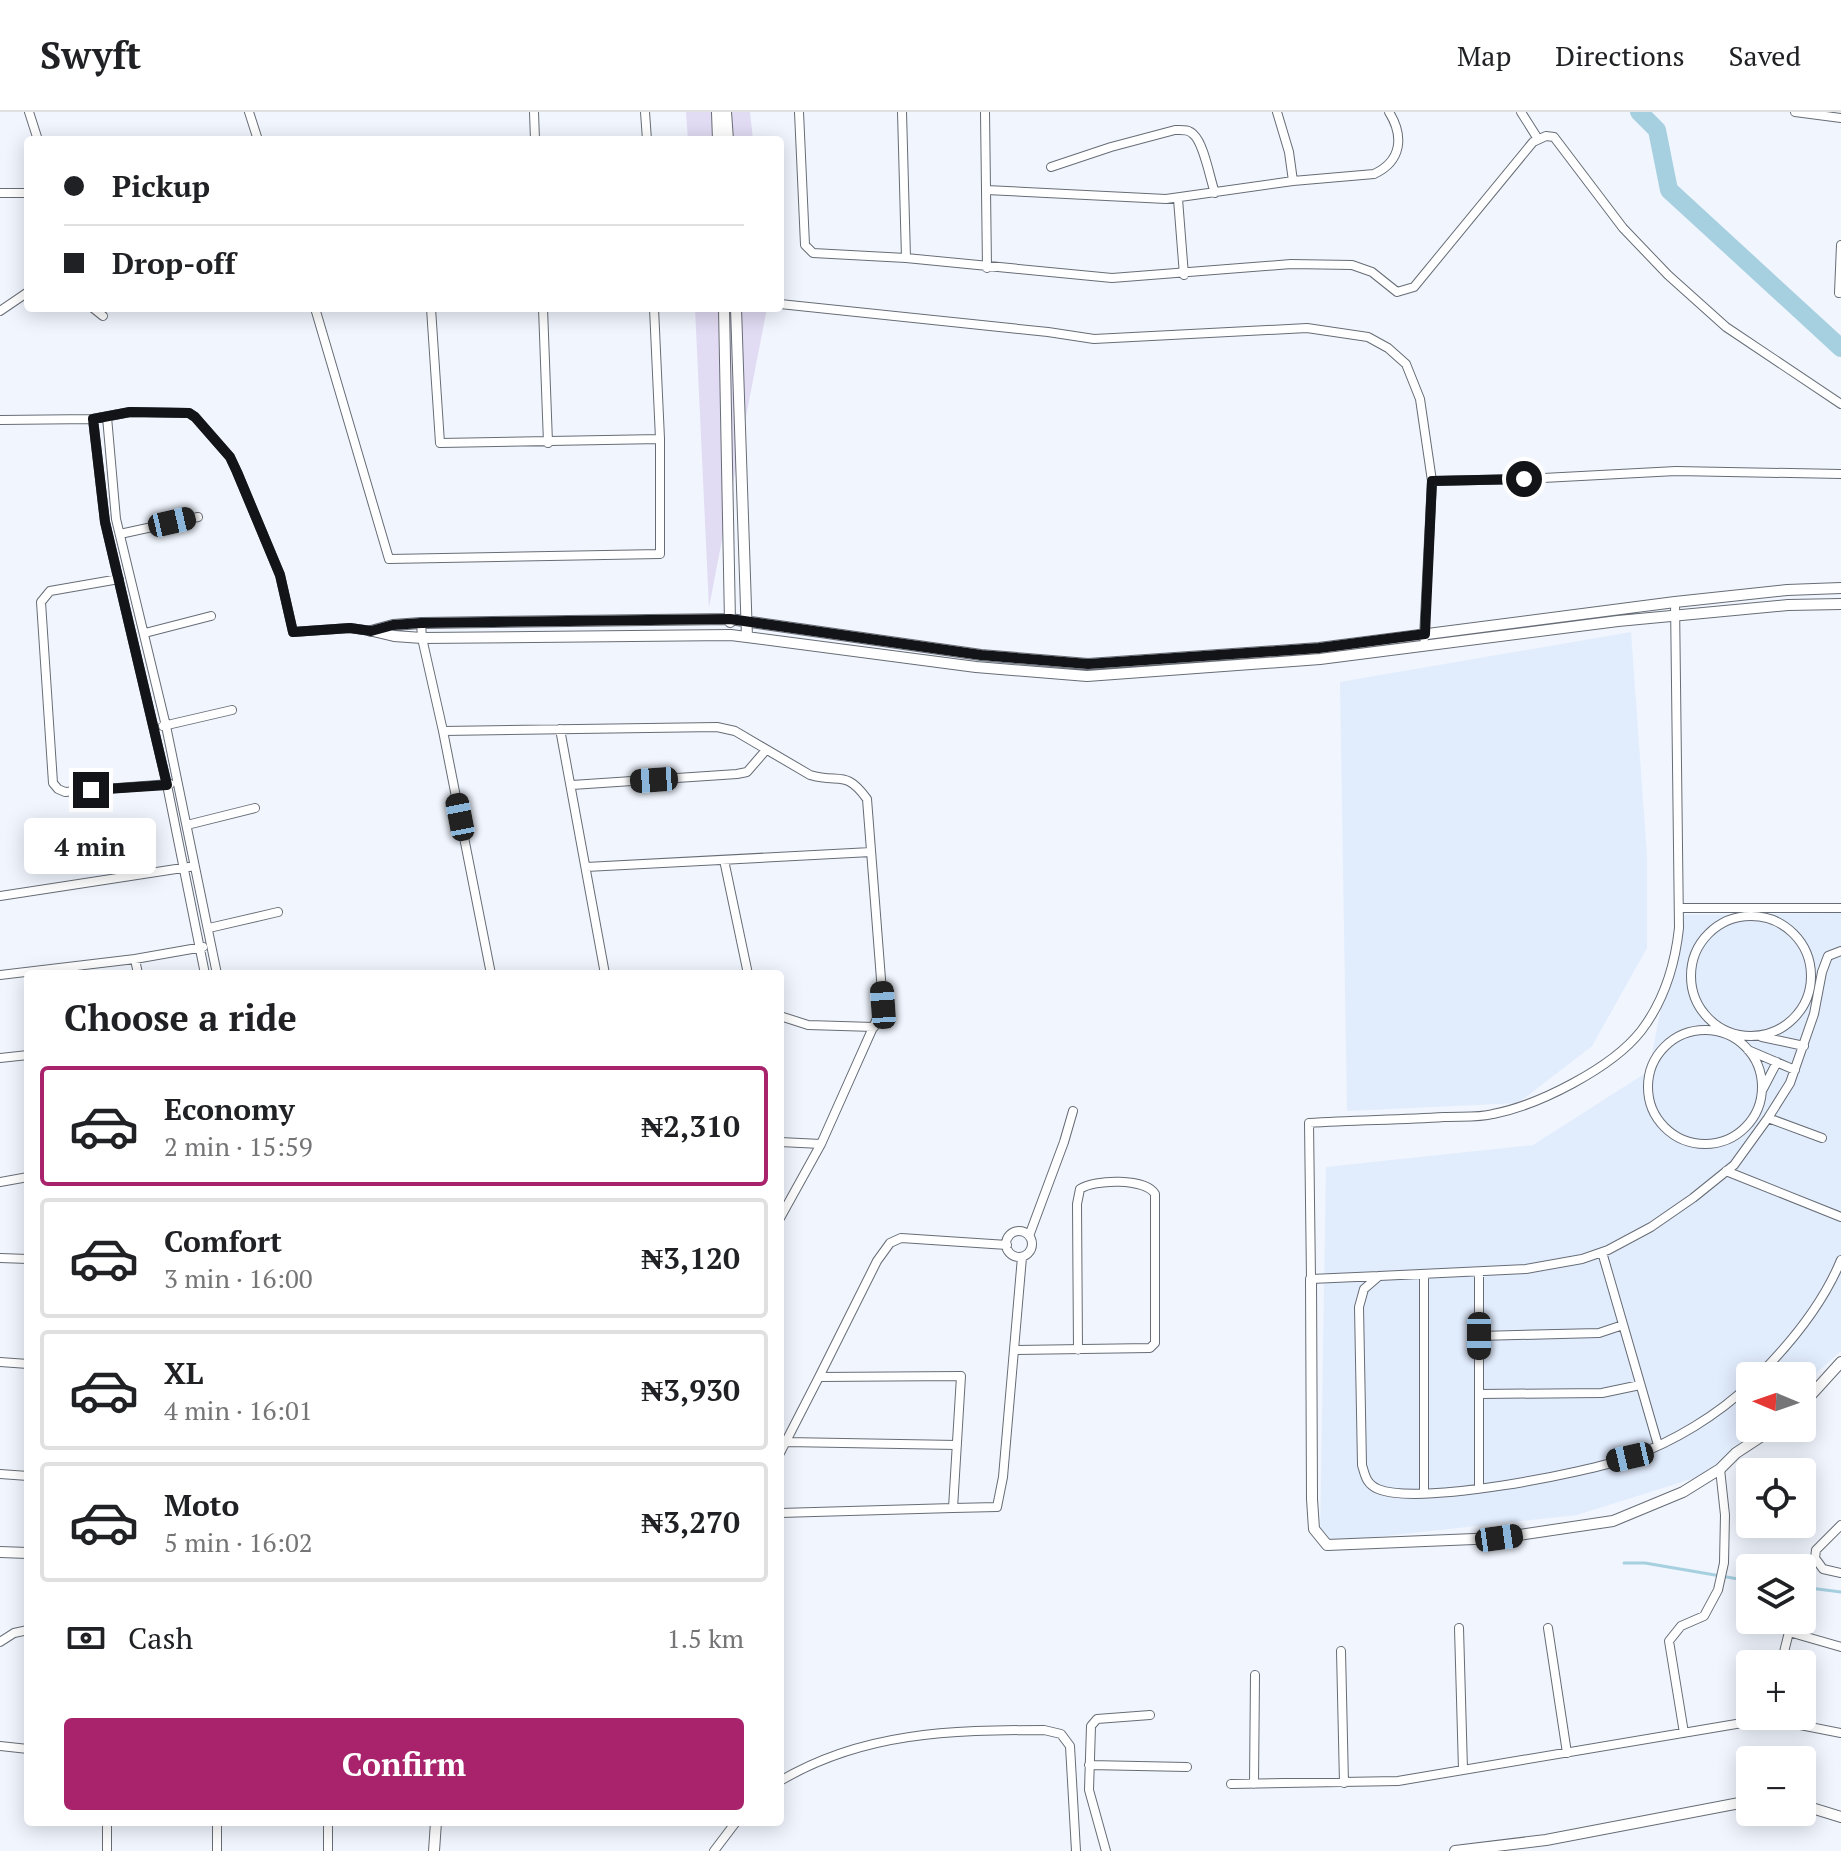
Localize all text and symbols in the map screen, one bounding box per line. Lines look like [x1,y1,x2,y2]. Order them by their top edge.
text: Swyft [40,30,141,80]
text: Map [1457,37,1511,74]
text: Directions [1555,37,1685,74]
text: Saved [1729,37,1801,74]
text: Pickup [112,166,210,206]
text: Drop-off [112,243,236,283]
route start [1506,461,1542,497]
car [146,505,198,539]
car [629,766,679,794]
route end [73,772,109,808]
car [444,791,476,843]
callout: 4 min [25,818,157,874]
text: 4 min [54,829,126,863]
car [869,980,897,1030]
text: Choose a ride [64,994,297,1041]
text: Economy [164,1089,295,1129]
icon: car [68,1090,140,1162]
text: ₦2,310 [641,1106,740,1146]
text: 2 min · 15:59 [164,1129,313,1163]
text: Comfort [164,1221,282,1261]
icon: car [68,1222,140,1294]
text: ₦3,120 [641,1238,740,1278]
text: 3 min · 16:00 [164,1261,313,1295]
car [1467,1312,1491,1360]
text: XL [164,1353,203,1393]
icon: car [68,1354,140,1426]
north arrow [1736,1362,1816,1442]
map controls [1736,1362,1816,1826]
text: ₦3,930 [641,1370,740,1410]
text: 4 min · 16:01 [164,1393,313,1427]
car [1604,1440,1656,1474]
button: locate [1736,1458,1816,1538]
text: Moto [164,1485,239,1525]
icon: car [68,1486,140,1558]
text: ₦3,270 [641,1502,740,1542]
car [1474,1523,1524,1553]
text: 5 min · 16:02 [164,1525,313,1559]
button: layers [1736,1554,1816,1634]
icon: cash [64,1616,108,1660]
text: Cash [128,1618,193,1658]
text: 1.5 km [667,1621,744,1655]
button: + [1736,1650,1816,1730]
button: Confirm [64,1718,744,1810]
button: − [1736,1746,1816,1826]

